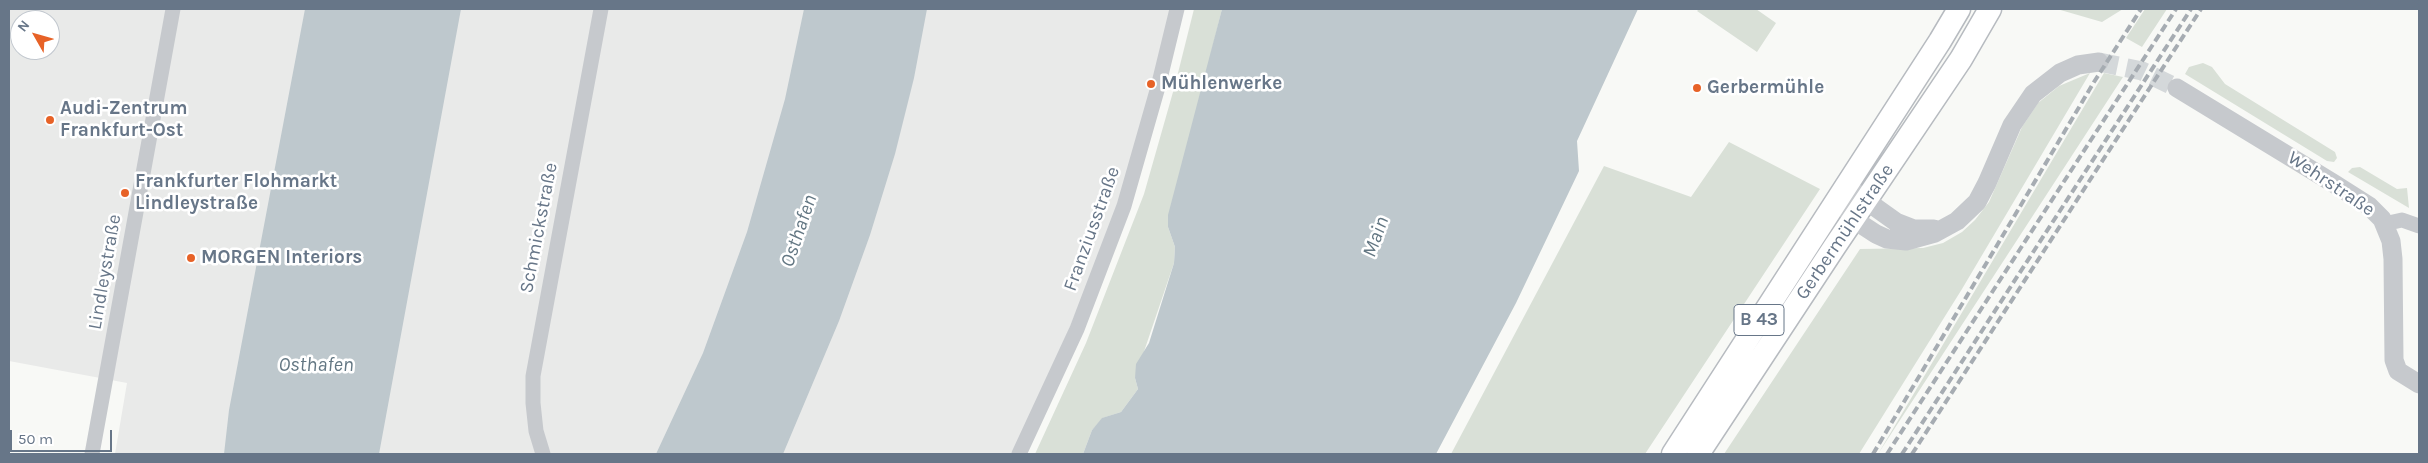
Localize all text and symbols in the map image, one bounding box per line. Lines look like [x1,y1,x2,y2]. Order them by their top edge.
north arrow [10,10,60,60]
text: N [14,17,33,35]
place label: Mühlenwerke [1161,73,1282,95]
place label: Gerbermühle [1707,77,1824,99]
marker: Mühlenwerke [1145,78,1157,90]
marker: Gerbermühle [1691,82,1703,94]
place label: Audi-Zentrum Frankfurt-Ost [60,98,188,142]
marker: Audi-Zentrum Frankfurt-Ost [44,114,56,126]
street label: Wehrstraße [2283,146,2379,222]
street label: Gerbermühlstraße [1791,160,1899,304]
street label: Schmickstraße [515,161,563,295]
street label: Franziusstraße [1059,164,1125,294]
place label: Frankfurter Flohmarkt Lindleystraße [135,171,337,215]
marker: Frankfurter Flohmarkt Lindleystraße [119,187,131,199]
water label: Osthafen [775,192,823,270]
street label: Lindleystraße [84,212,126,332]
water label: Main [1358,213,1394,261]
place label: MORGEN Interiors [201,247,362,269]
marker: MORGEN Interiors [185,252,197,264]
road number: B 43 [1734,304,1784,336]
water label: Osthafen [278,353,354,377]
scale bar [12,420,115,452]
text: 50 m [18,430,53,448]

